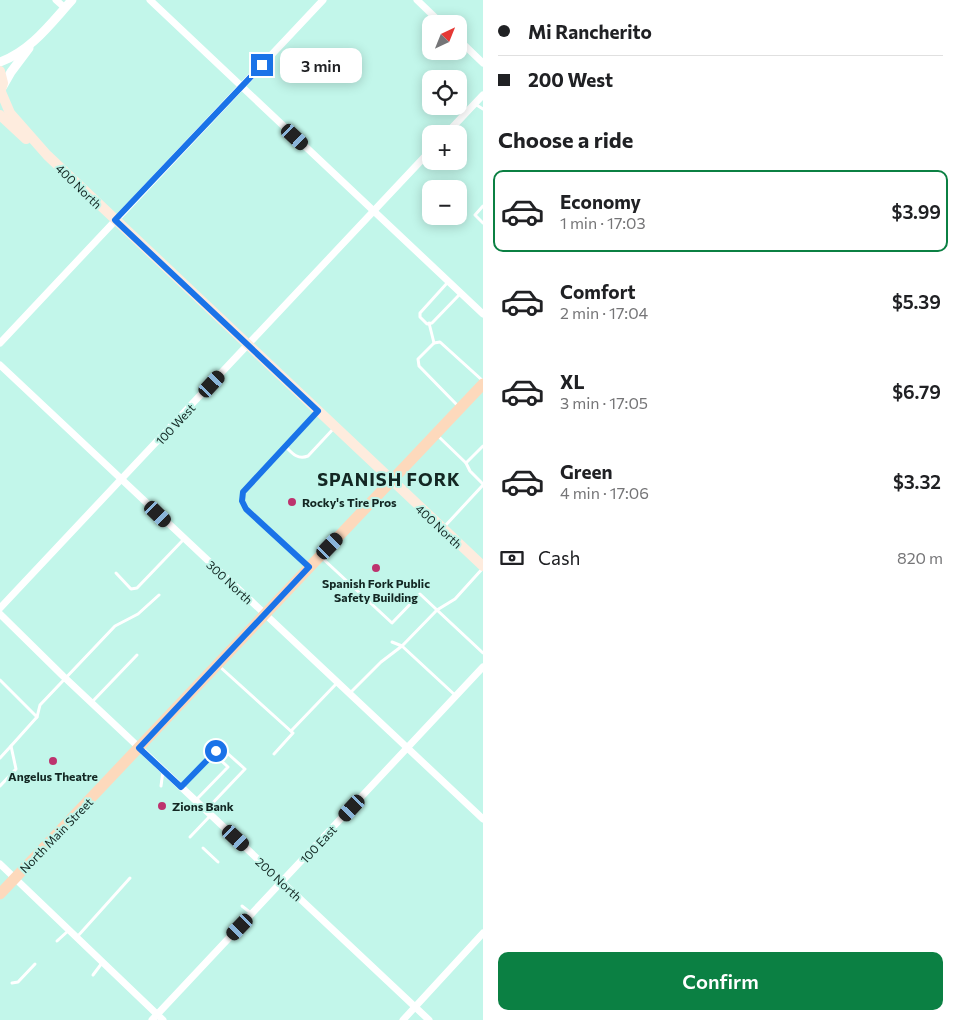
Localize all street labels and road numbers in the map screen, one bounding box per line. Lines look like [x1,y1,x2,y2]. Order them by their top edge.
street label: 400 North [53,161,105,211]
street label: 100 West [152,400,198,447]
street label: 400 North [413,501,465,551]
street label: 300 North [204,557,256,607]
street label: North Main Street [17,795,95,875]
street label: 100 East [297,822,339,866]
street label: 200 North [253,854,305,904]

